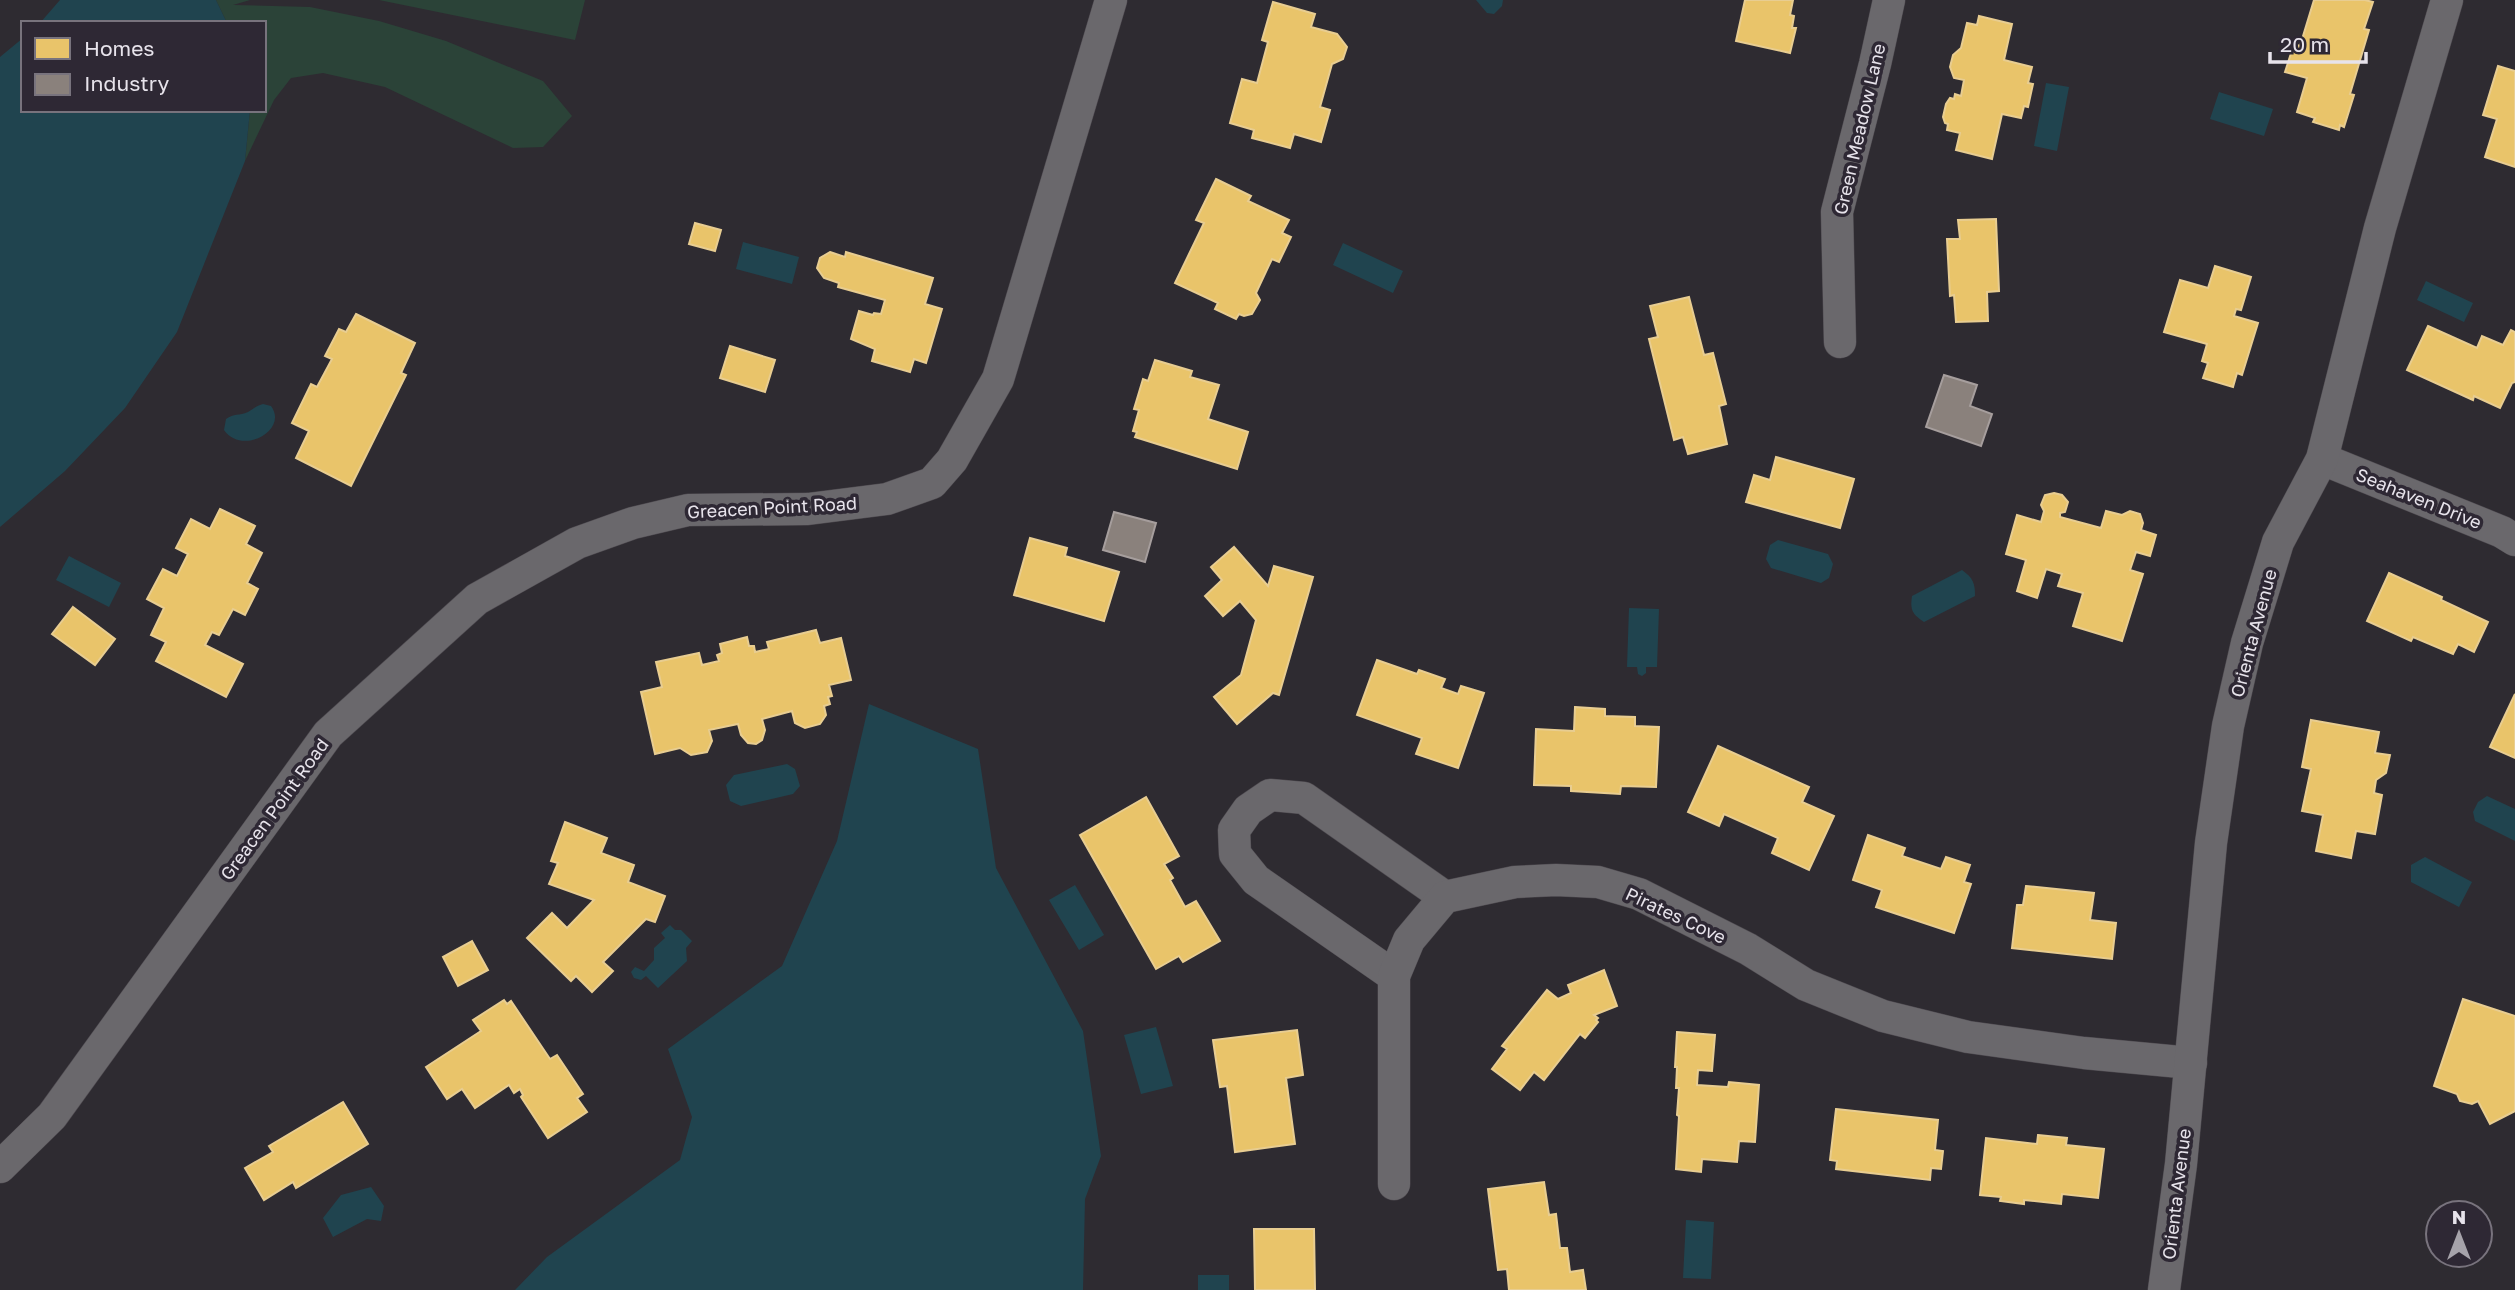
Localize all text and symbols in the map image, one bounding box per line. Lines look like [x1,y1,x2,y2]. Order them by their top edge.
legend [21,21,266,112]
scale bar [2270,21,2366,65]
text: 20 m [2280,31,2329,57]
text: Homes [84,35,154,61]
street label: Green Meadow Lane [1829,41,1889,217]
text: Industry [84,70,169,96]
street label: Seahaven Drive [2353,463,2485,533]
street label: Greacen Point Road [687,492,857,522]
street label: Orienta Avenue [2225,566,2281,700]
street label: Greacen Point Road [215,734,333,884]
street label: Pirates Cove [1622,882,1730,948]
street label: Orienta Avenue [2157,1127,2195,1261]
north arrow [2424,1199,2494,1269]
text: N [2452,1205,2466,1228]

